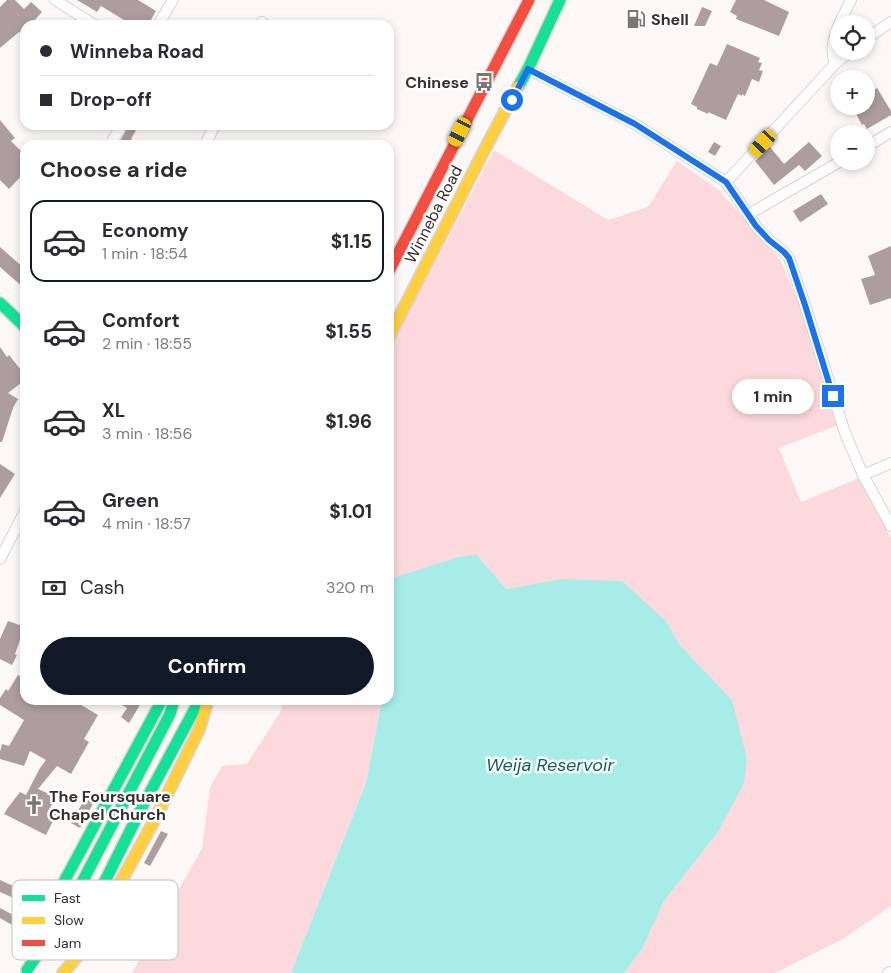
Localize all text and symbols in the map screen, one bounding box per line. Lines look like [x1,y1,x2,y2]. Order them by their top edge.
fuel station icon: Shell [625,8,647,30]
place label: Shell [651,9,689,30]
map controls [830,15,875,170]
button: locate [830,15,875,60]
text: Winneba Road [70,39,204,64]
button: + [830,70,875,115]
bus stop icon: Chinese [473,71,495,93]
place label: Chinese [405,72,469,93]
text: Drop-off [70,87,152,112]
route start [501,89,523,111]
car [446,115,473,149]
button: − [830,125,875,170]
car [747,127,778,159]
text: Choose a ride [40,155,188,184]
street label: Winneba Road [400,162,467,267]
text: Economy [102,218,189,243]
icon: car [42,219,87,264]
text: $1.15 [331,229,372,254]
text: 1 min · 18:54 [102,243,188,264]
text: Comfort [102,308,180,333]
icon: car [42,309,87,354]
text: $1.55 [325,319,372,344]
text: 2 min · 18:55 [102,333,192,354]
callout: 1 min [733,378,816,414]
route end [822,385,844,407]
text: 1 min [754,386,792,407]
text: XL [102,398,125,423]
icon: car [42,399,87,444]
text: $1.96 [325,409,372,434]
text: 3 min · 18:56 [102,423,192,444]
text: Green [102,488,159,513]
icon: car [42,489,87,534]
text: $1.01 [329,499,372,524]
text: 4 min · 18:57 [102,513,191,534]
icon: cash [40,574,68,602]
text: Cash [80,575,124,600]
text: 320 m [326,577,374,598]
button: Confirm [40,637,374,695]
water label: Weija Reservoir [486,753,615,777]
place label: The Foursquare Chapel Church [49,786,171,825]
church icon: The Foursquare Chapel Church [23,794,45,816]
legend [12,880,178,960]
text: Fast [54,889,81,907]
text: Slow [54,911,84,929]
text: Jam [54,934,81,952]

